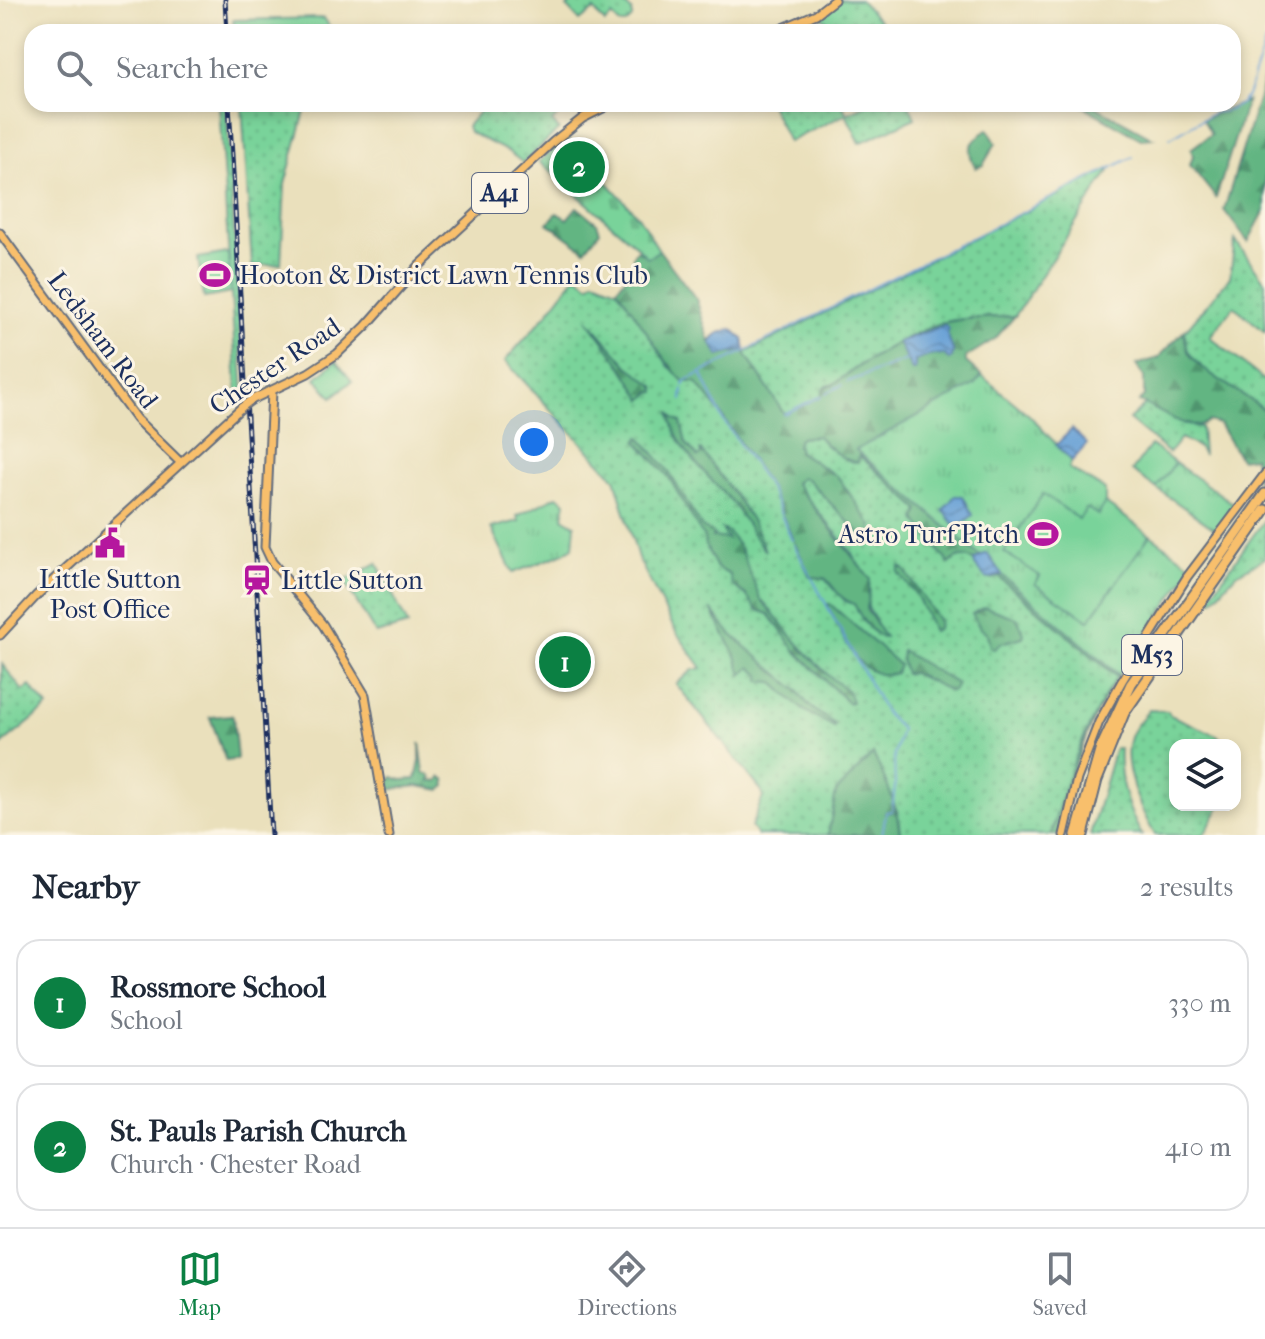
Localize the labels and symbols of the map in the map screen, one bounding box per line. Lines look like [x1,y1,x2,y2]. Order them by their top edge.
pin: 2 [553,137,605,197]
road number: A41 [472,173,528,213]
sports icon: Hooton & District Lawn Tennis Club [198,258,232,292]
place label: Hooton & District Lawn Tennis Club [239,260,648,291]
street label: Ledsham Road [41,265,165,415]
street label: Chester Road [204,310,347,421]
your location [514,422,554,462]
sports icon: Astro Turf Pitch [1026,517,1060,551]
place label: Astro Turf Pitch [837,519,1019,550]
public building icon: Little Sutton Post Office [93,526,127,560]
station icon: Little Sutton [240,563,274,597]
place label: Little Sutton Post Office [39,564,181,625]
place label: Little Sutton [281,565,423,596]
pin: 1 [539,632,591,692]
road number: M53 [1122,635,1182,675]

